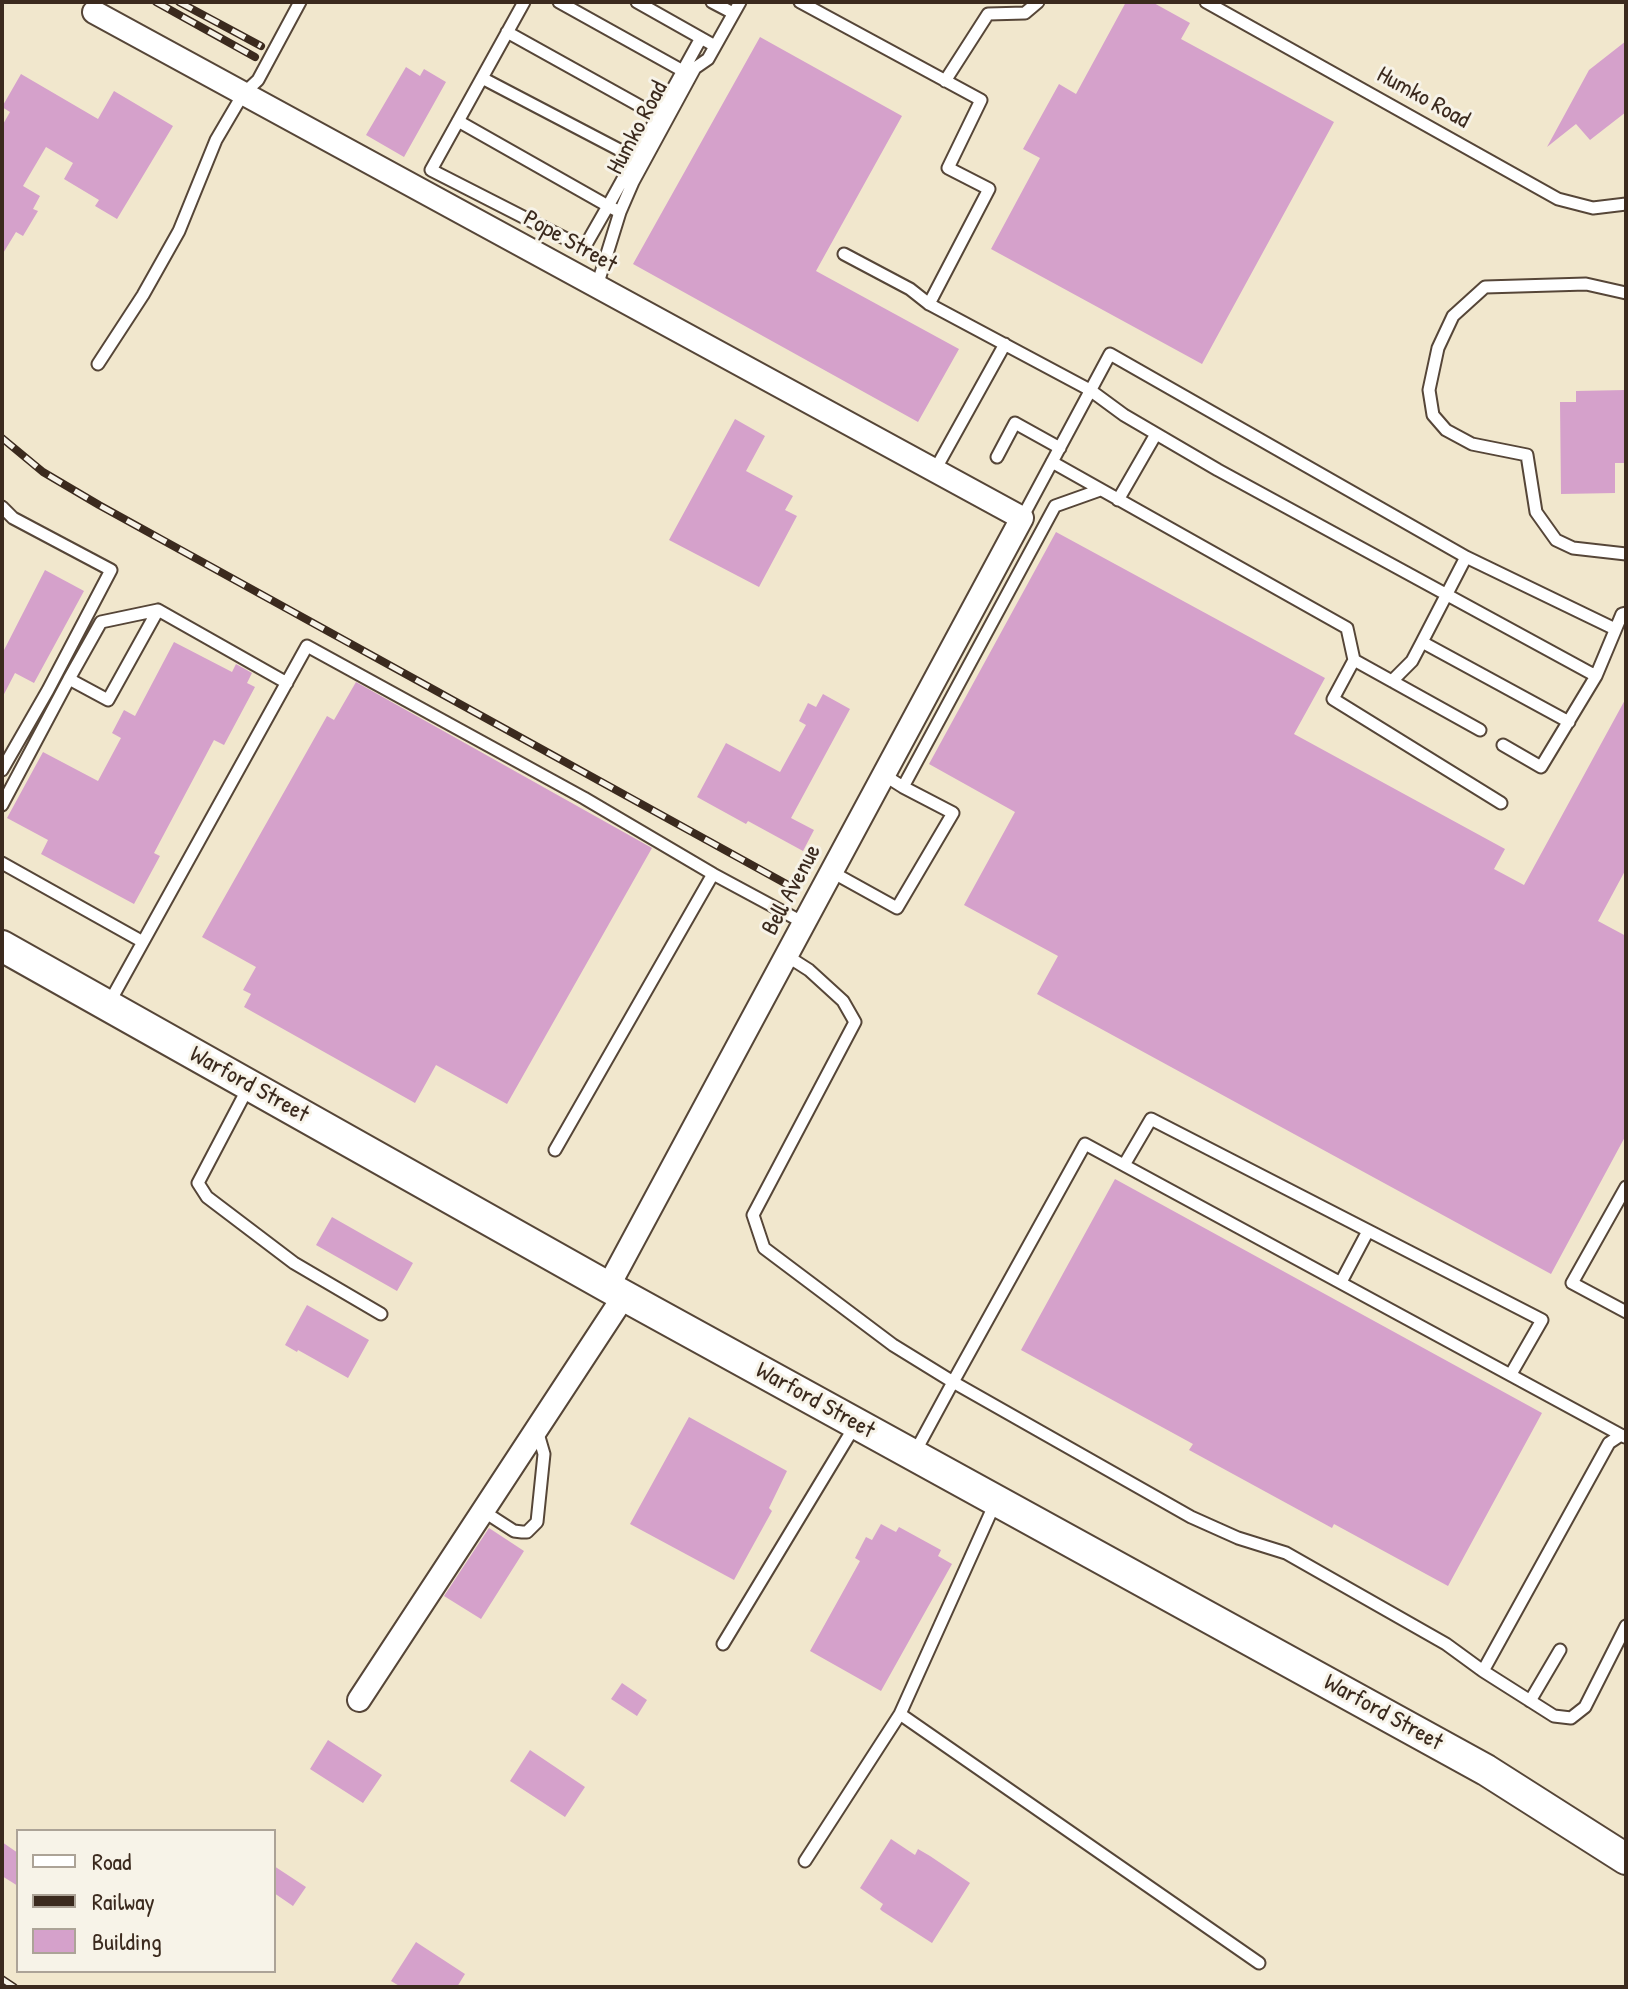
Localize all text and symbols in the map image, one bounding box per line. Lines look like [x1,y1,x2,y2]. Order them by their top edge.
street label: Humko Road [1372,61,1474,135]
street label: Humko Road [601,76,675,180]
street label: Pope Street [518,205,622,279]
street label: Bell Avenue [756,840,828,940]
street label: Warford Street [184,1040,314,1130]
street label: Warford Street [750,1356,880,1446]
street label: Warford Street [1318,1668,1448,1758]
legend [16,1829,276,1973]
text: Road [92,1845,131,1877]
text: Railway [92,1885,155,1917]
text: Building [92,1925,162,1957]

